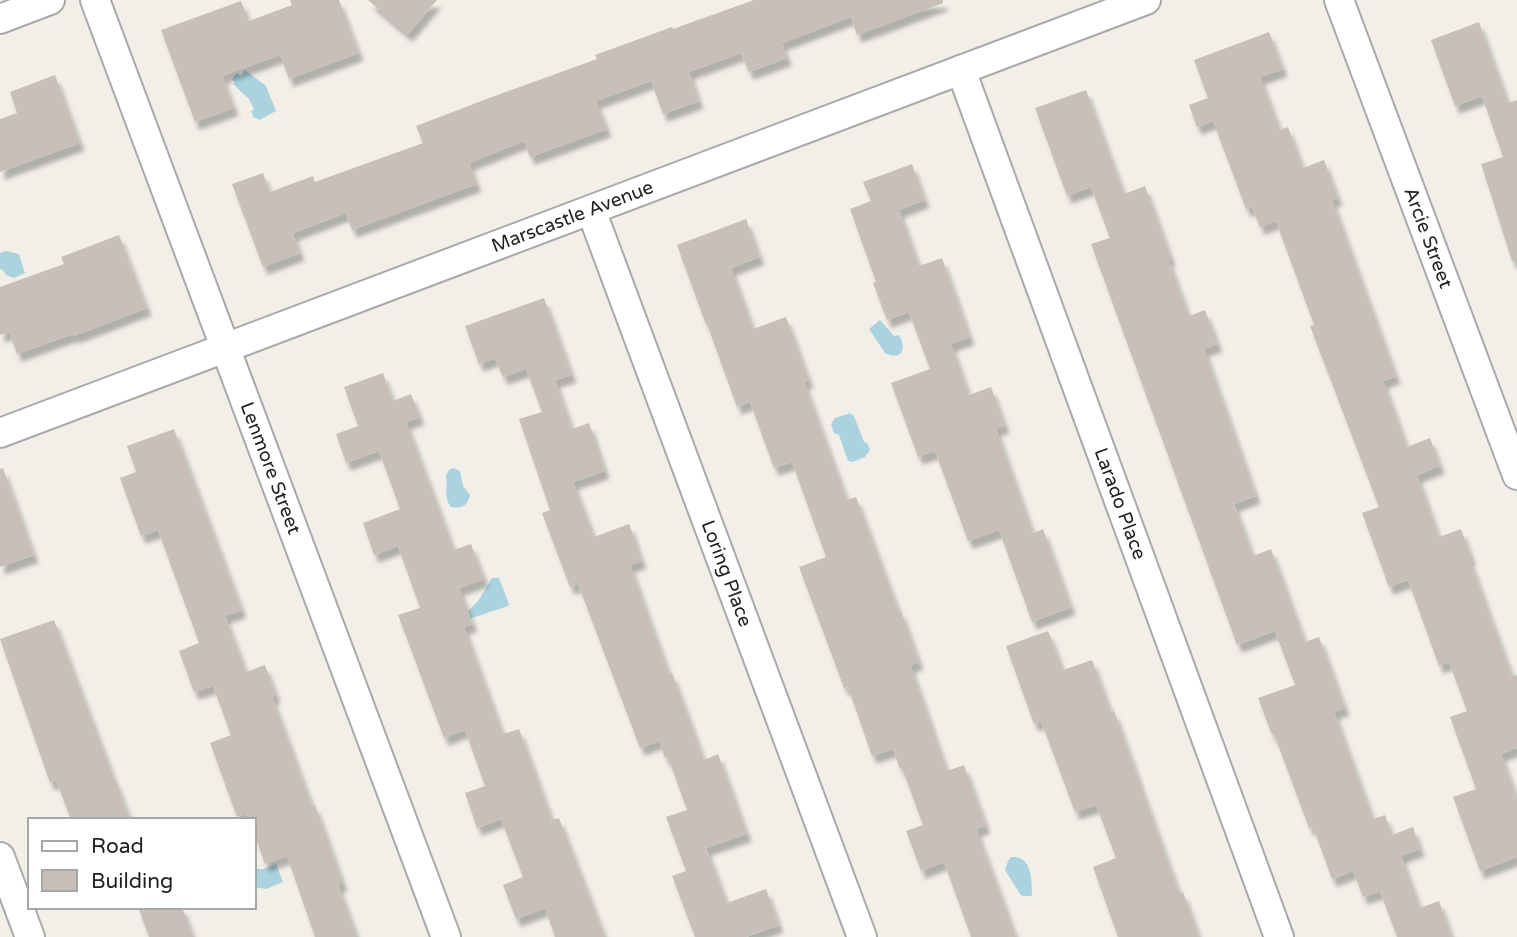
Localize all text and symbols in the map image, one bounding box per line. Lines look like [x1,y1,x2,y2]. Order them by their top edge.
street label: Marscastle Avenue [489,176,656,257]
street label: Arcie Street [1399,184,1457,291]
street label: Lenmore Street [236,399,305,537]
street label: Larado Place [1090,445,1151,562]
street label: Loring Place [697,517,756,630]
legend [28,818,256,909]
text: Road [91,834,144,859]
text: Building [91,869,173,894]

